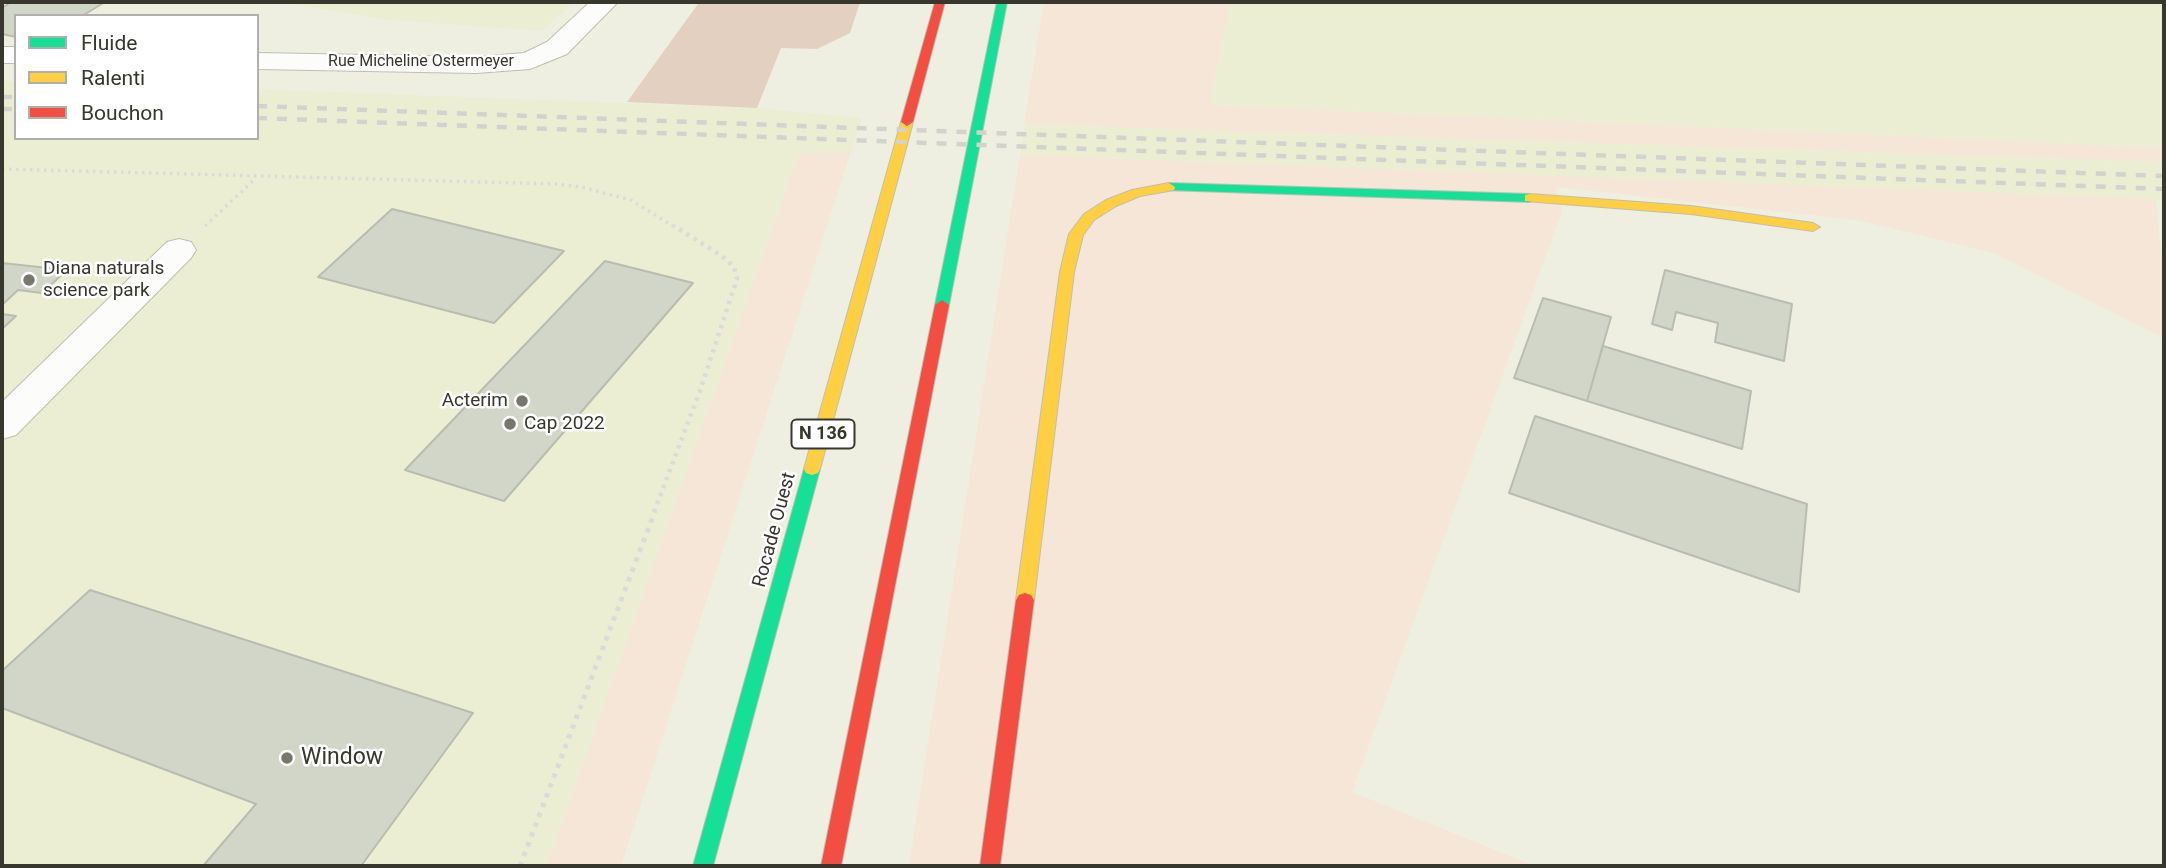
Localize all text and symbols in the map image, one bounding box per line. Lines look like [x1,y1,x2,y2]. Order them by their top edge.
legend [14,14,259,140]
text: Fluide [81,31,137,55]
street label: Rue Micheline Ostermeyer [328,52,514,72]
text: Ralenti [81,66,145,90]
text: Bouchon [81,101,164,125]
place label: Diana naturals science park [43,258,164,302]
marker: Diana naturals science park [21,272,37,288]
place label: Acterim [442,390,508,412]
marker: Acterim [514,393,530,409]
place label: Cap 2022 [524,413,605,435]
marker: Cap 2022 [502,416,518,432]
road number: N 136 [792,420,854,448]
street label: Rocade Ouest [749,470,801,590]
place label: Window [301,744,383,772]
marker: Window [279,750,295,766]

